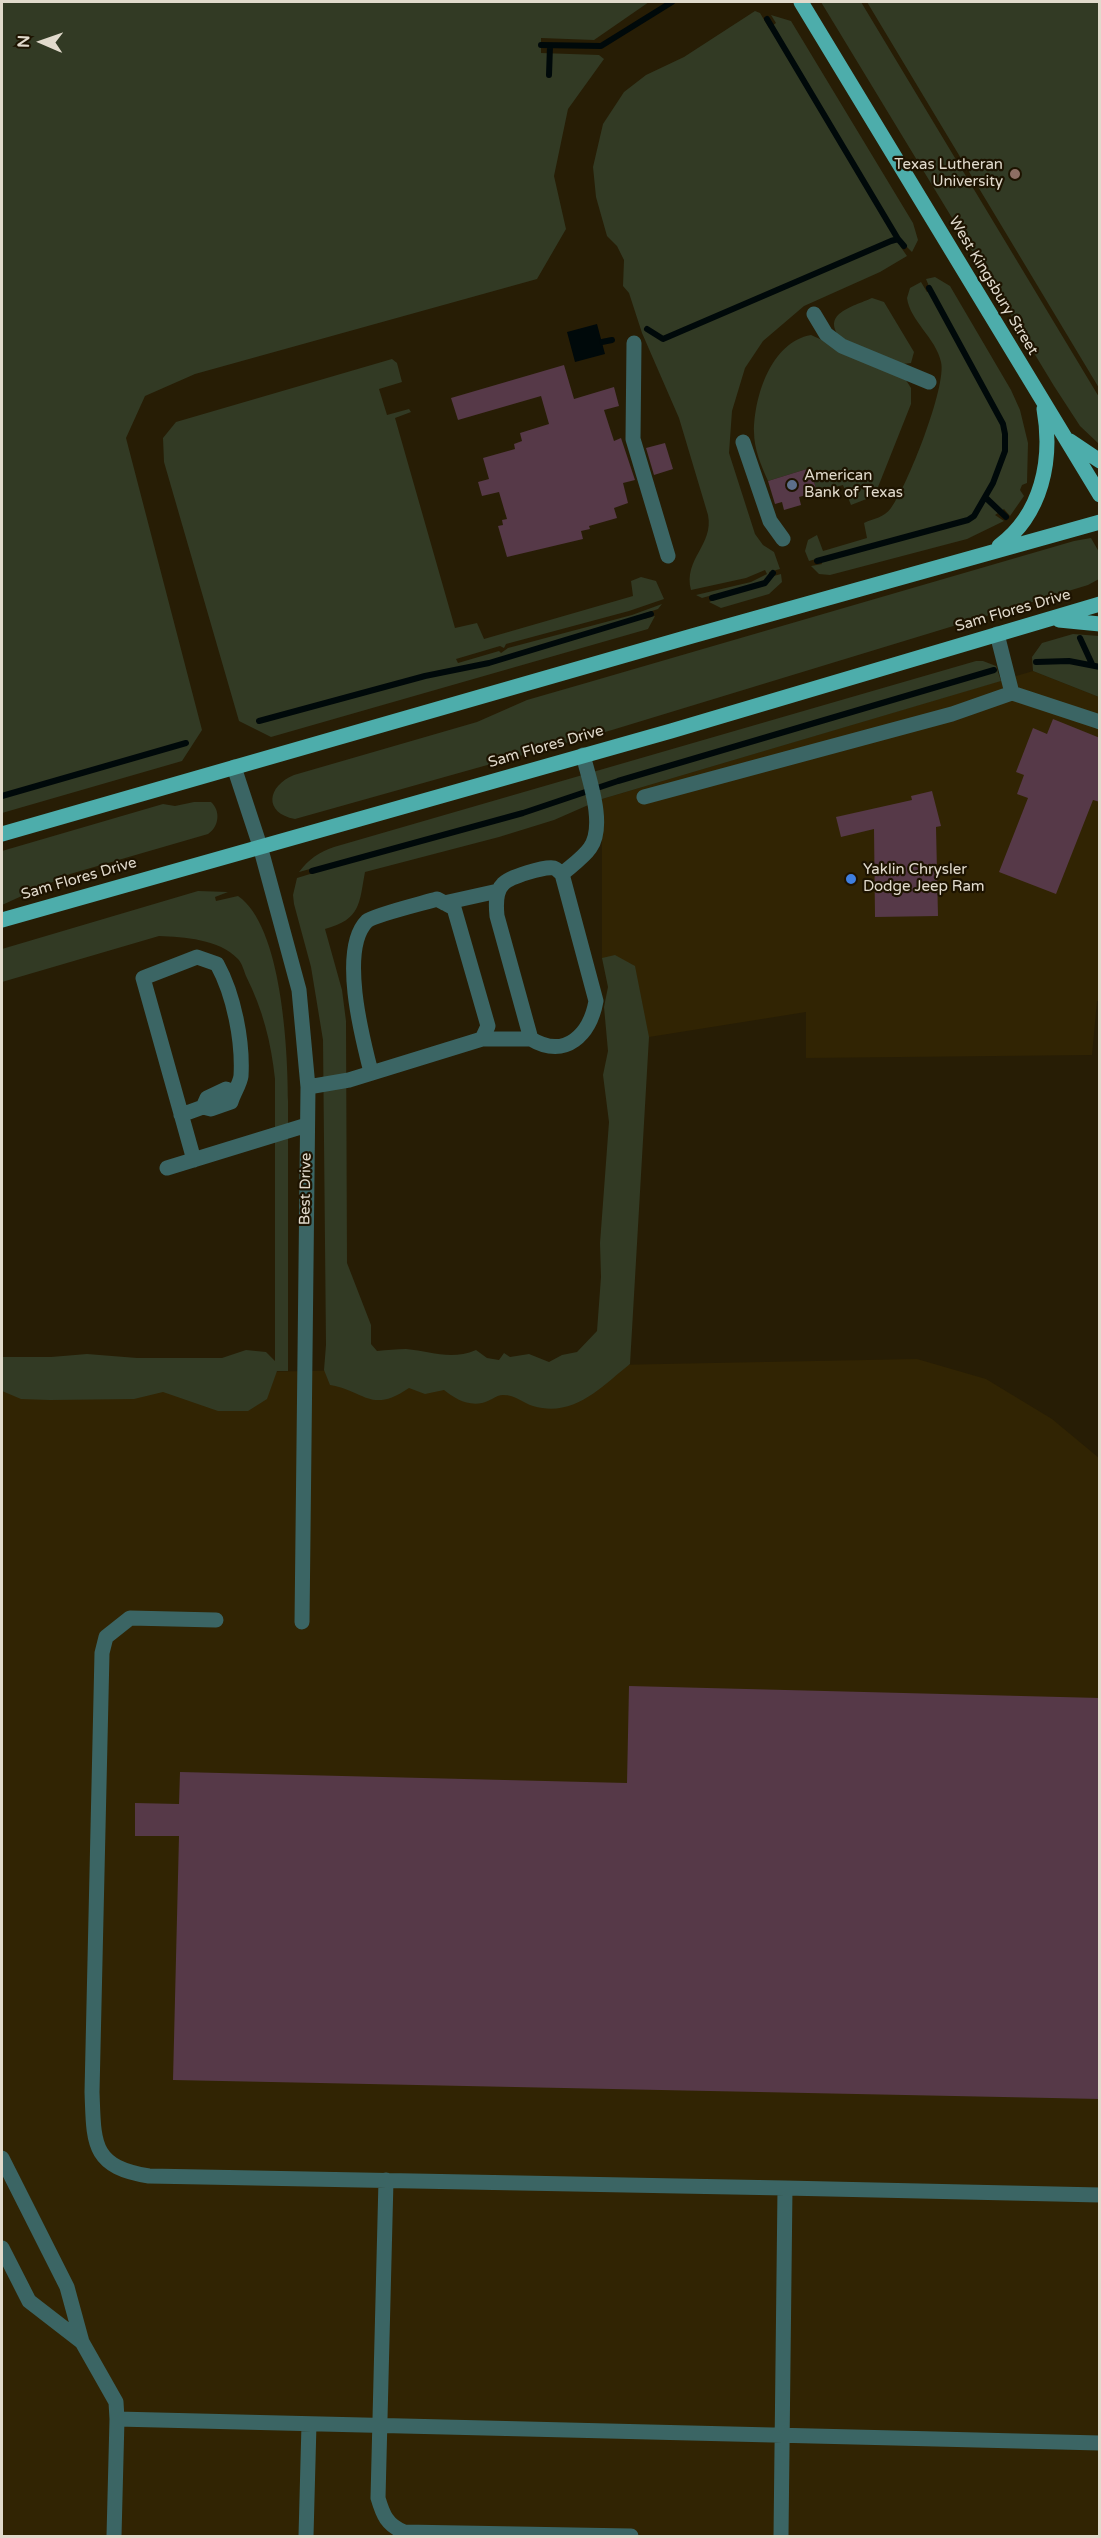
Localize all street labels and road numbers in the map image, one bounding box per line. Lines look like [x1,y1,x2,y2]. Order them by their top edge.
street label: West Kingsbury Street [944,213,1042,359]
street label: Sam Flores Drive [953,586,1073,636]
street label: Sam Flores Drive [486,722,606,772]
street label: Sam Flores Drive [19,854,139,904]
street label: Best Drive [296,1153,316,1225]

